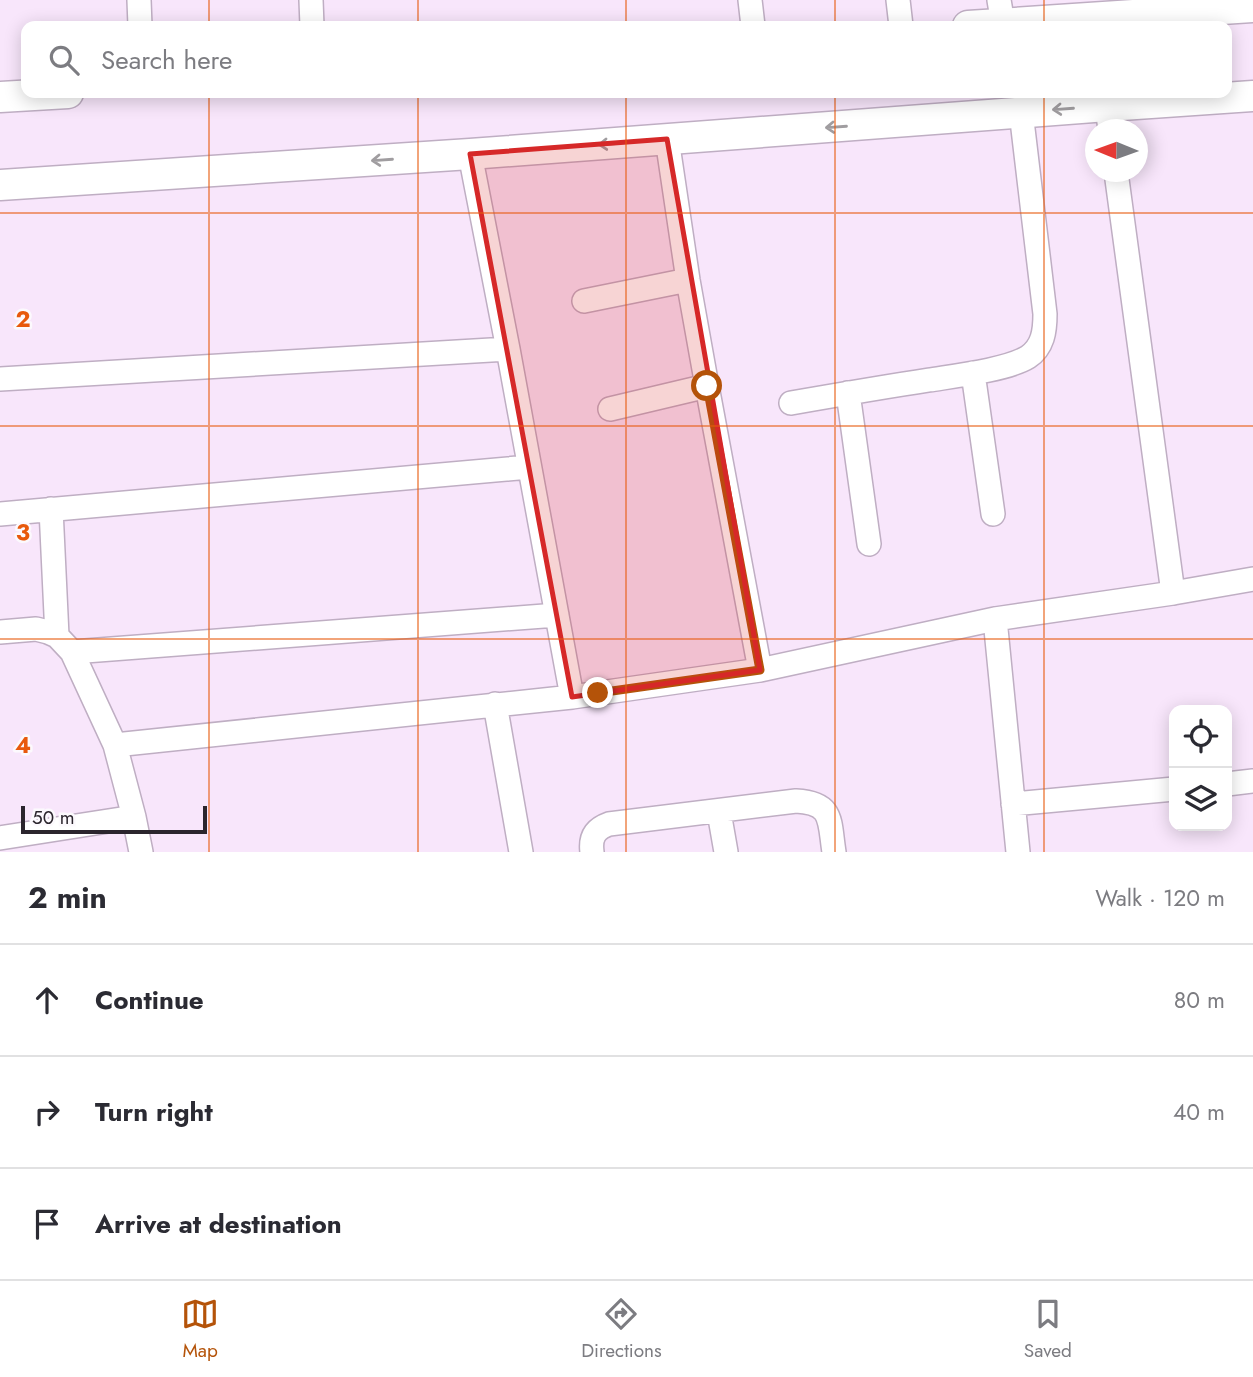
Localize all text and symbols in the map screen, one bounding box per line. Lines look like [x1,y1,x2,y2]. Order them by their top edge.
search box [21,21,1232,98]
icon: search [45,41,83,79]
text: Search here [101,41,233,79]
one-way arrow [1052,103,1074,116]
north arrow [1085,119,1148,182]
one-way arrow [825,120,848,133]
one-way arrow [598,138,621,151]
one-way arrow [371,154,394,167]
text: 2 [15,302,31,336]
route start [691,370,722,401]
text: 3 [16,515,30,549]
route end [582,677,613,708]
map controls [1169,705,1232,831]
button: locate [1169,705,1232,768]
text: 4 [15,728,31,762]
button: layers [1169,768,1232,831]
scale bar [21,803,206,835]
text: 50 m [32,804,75,831]
text: 2 min [28,876,107,919]
text: Walk · 120 m [1095,881,1225,915]
icon: ahead [28,981,66,1019]
text: Continue [95,981,204,1019]
text: 80 m [1174,983,1225,1017]
icon: right [28,1093,66,1131]
text: Turn right [95,1093,213,1131]
text: 40 m [1173,1095,1225,1129]
icon: arrive [28,1205,66,1243]
text: Arrive at destination [95,1205,342,1243]
tab: Map [181,1295,219,1364]
tab: Directions [581,1295,662,1364]
tab: Saved [1024,1295,1072,1364]

